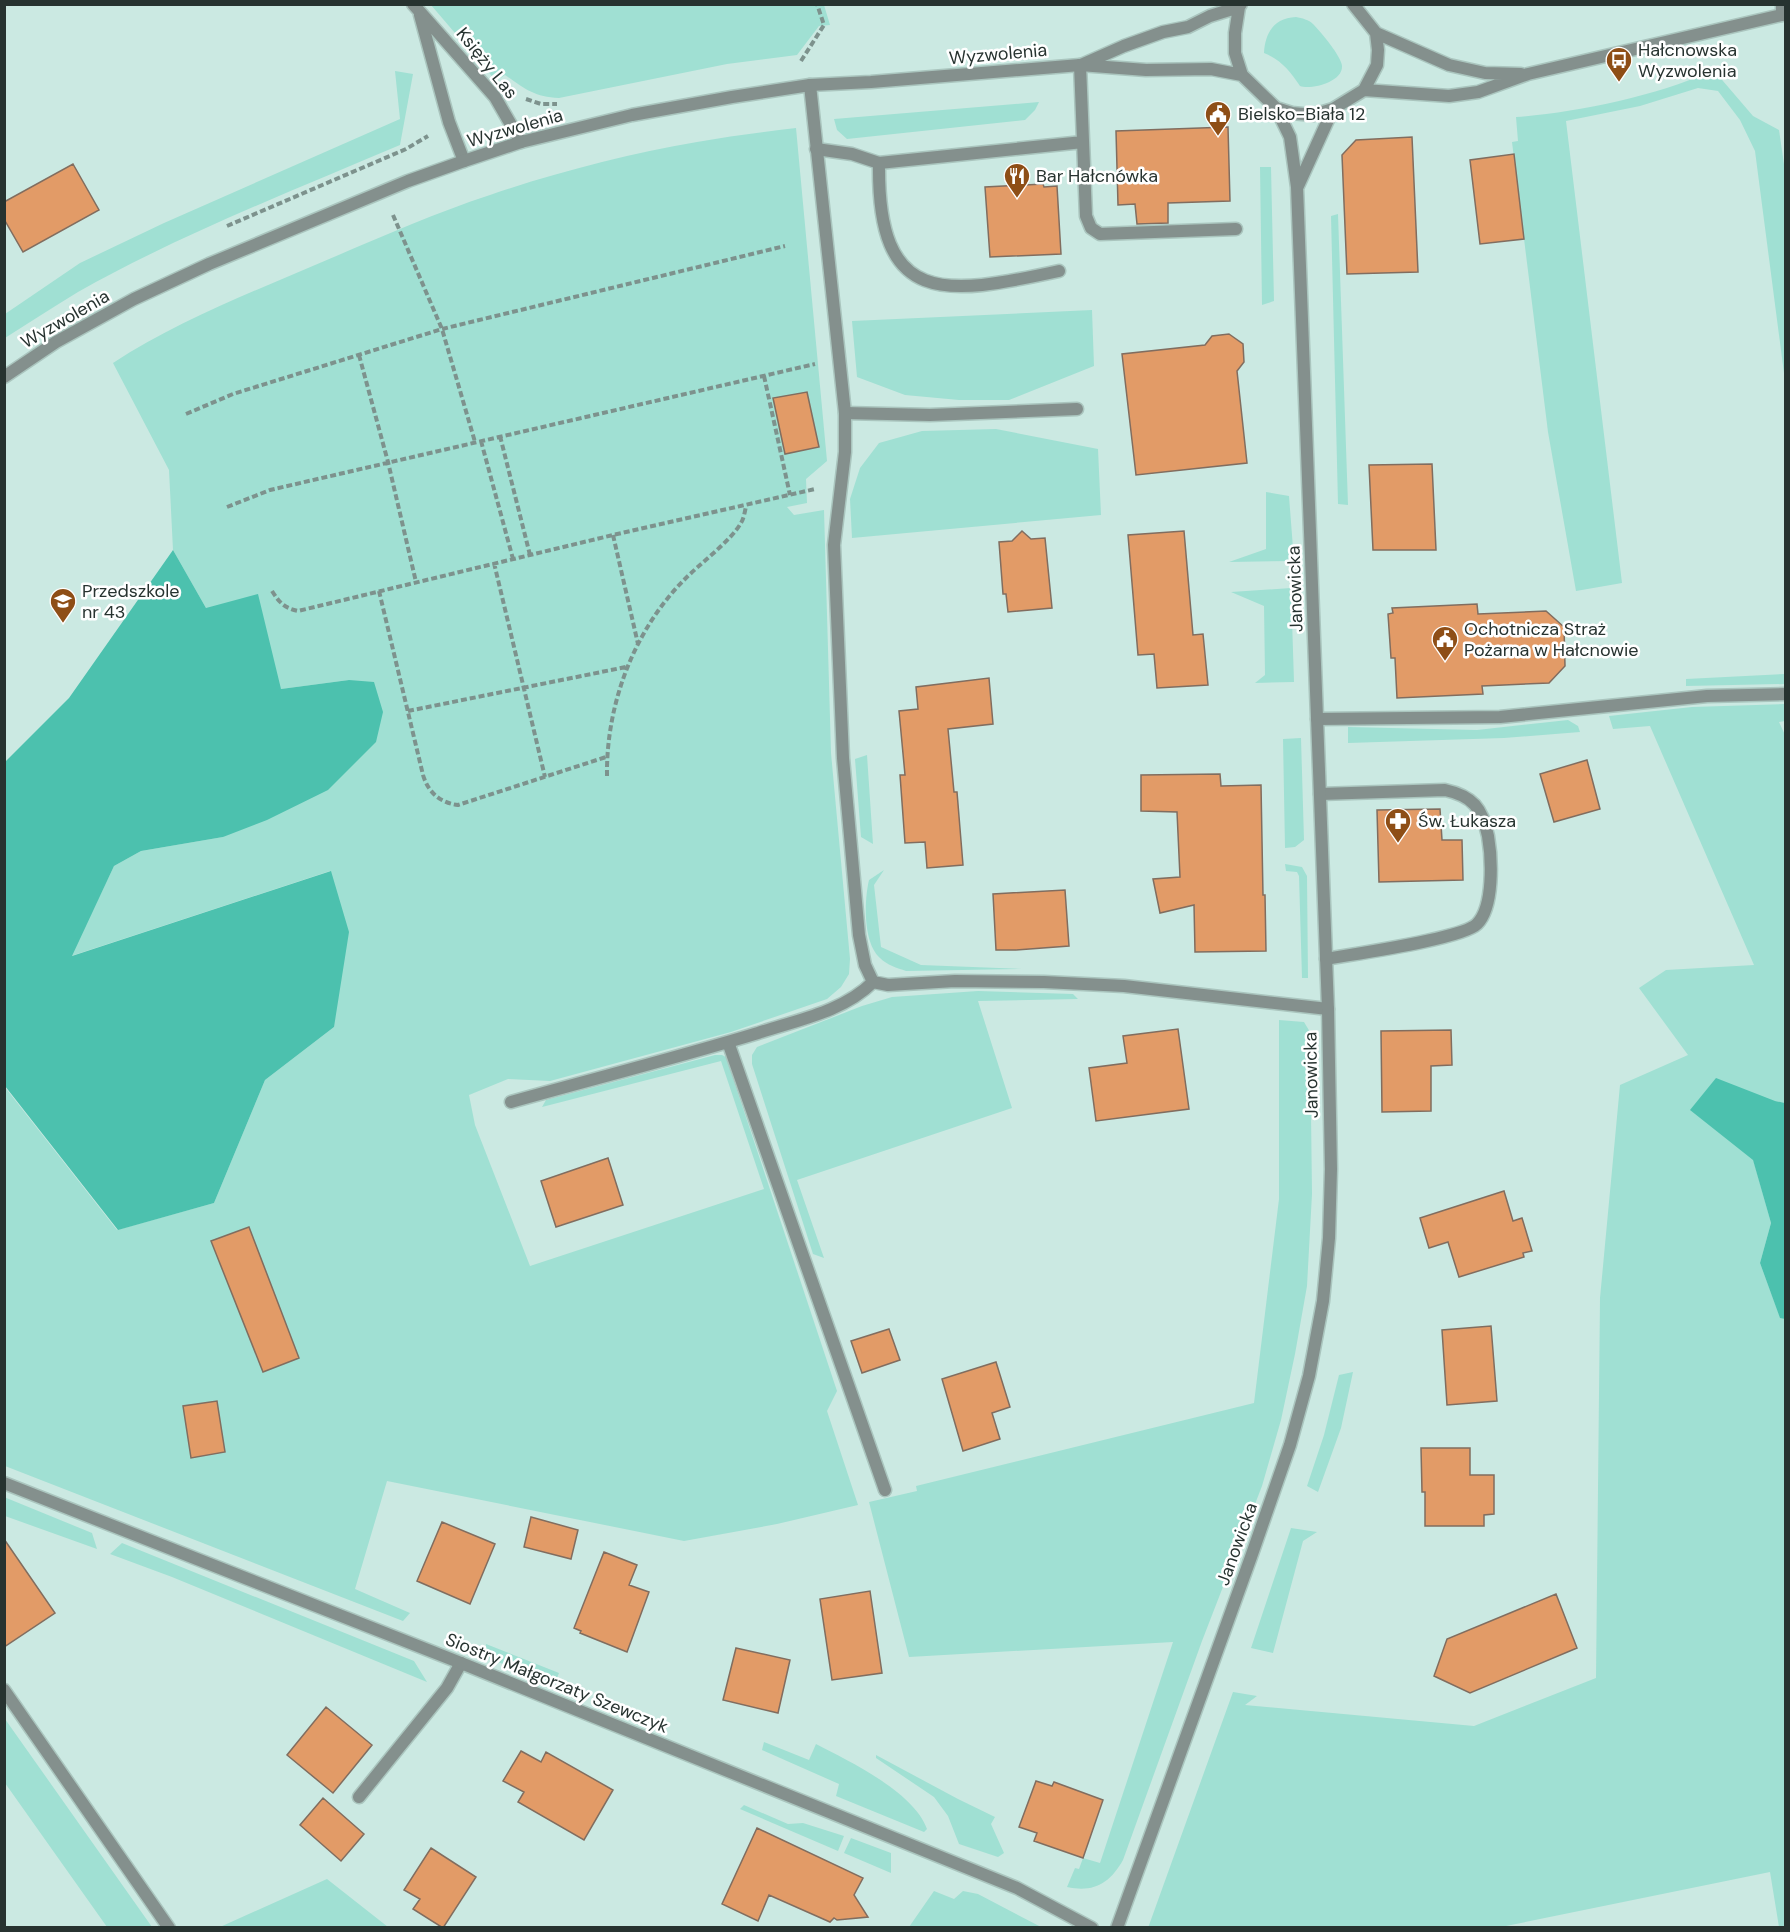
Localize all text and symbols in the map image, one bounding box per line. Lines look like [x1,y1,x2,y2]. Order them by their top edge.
street label: Księży Las [451,22,523,104]
street label: Wyzwolenia [948,38,1048,70]
place label: Hałcnowska Wyzwolenia [1638,38,1737,83]
bus stop icon: Hałcnowska Wyzwolenia [1604,45,1634,83]
public building icon: Bielsko-Biała 12 [1203,99,1233,137]
place label: Bielsko-Biała 12 [1238,102,1365,126]
street label: Wyzwolenia [464,103,566,153]
restaurant icon: Bar Hałcnówka [1002,161,1032,199]
place label: Bar Hałcnówka [1036,164,1158,188]
street label: Wyzwolenia [16,284,114,354]
street label: Janowicka [1281,545,1309,633]
place label: Przedszkole nr 43 [82,579,179,624]
school or university icon: Przedszkole nr 43 [48,586,78,624]
place label: Ochotnicza Straż Pożarna w Hałcnowie [1464,617,1639,662]
public building icon: Ochotnicza Straż Pożarna w Hałcnowie [1430,624,1460,662]
pharmacy icon: Św. Łukasza [1383,806,1413,844]
place label: Św. Łukasza [1418,809,1516,833]
street label: Janowicka [1298,1031,1324,1119]
street label: Janowicka [1211,1499,1263,1589]
street label: Siostry Małgorzaty Szewczyk [442,1627,672,1739]

